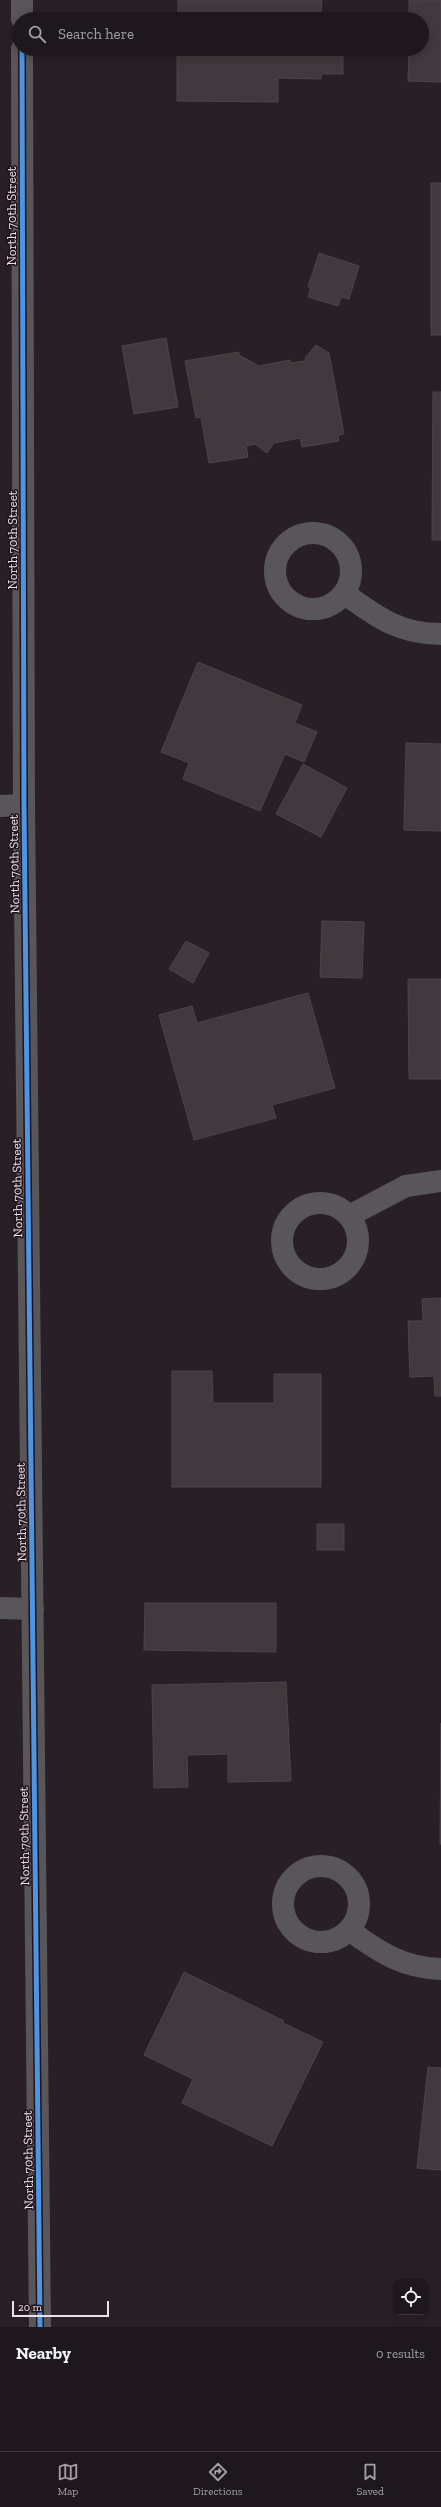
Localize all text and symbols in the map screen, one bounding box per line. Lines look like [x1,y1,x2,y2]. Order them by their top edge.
search box [12,12,429,56]
icon: search [26,23,48,45]
text: Search here [58,25,134,43]
street label: North 70th Street [4,166,19,266]
street label: North 70th Street [5,490,20,590]
street label: North 70th Street [6,814,22,914]
street label: North 70th Street [9,1138,25,1238]
street label: North 70th Street [13,1462,29,1562]
street label: North 70th Street [16,1786,32,1886]
street label: North 70th Street [20,2110,36,2210]
map controls [393,2279,429,2315]
button: locate [393,2279,429,2315]
scale bar [12,2299,109,2318]
text: 20 m [18,2301,42,2314]
text: Nearby [16,2343,71,2363]
text: 0 results [376,2346,425,2361]
tab: Map [57,2461,79,2498]
tab: Directions [193,2461,243,2498]
tab: Saved [356,2461,384,2498]

